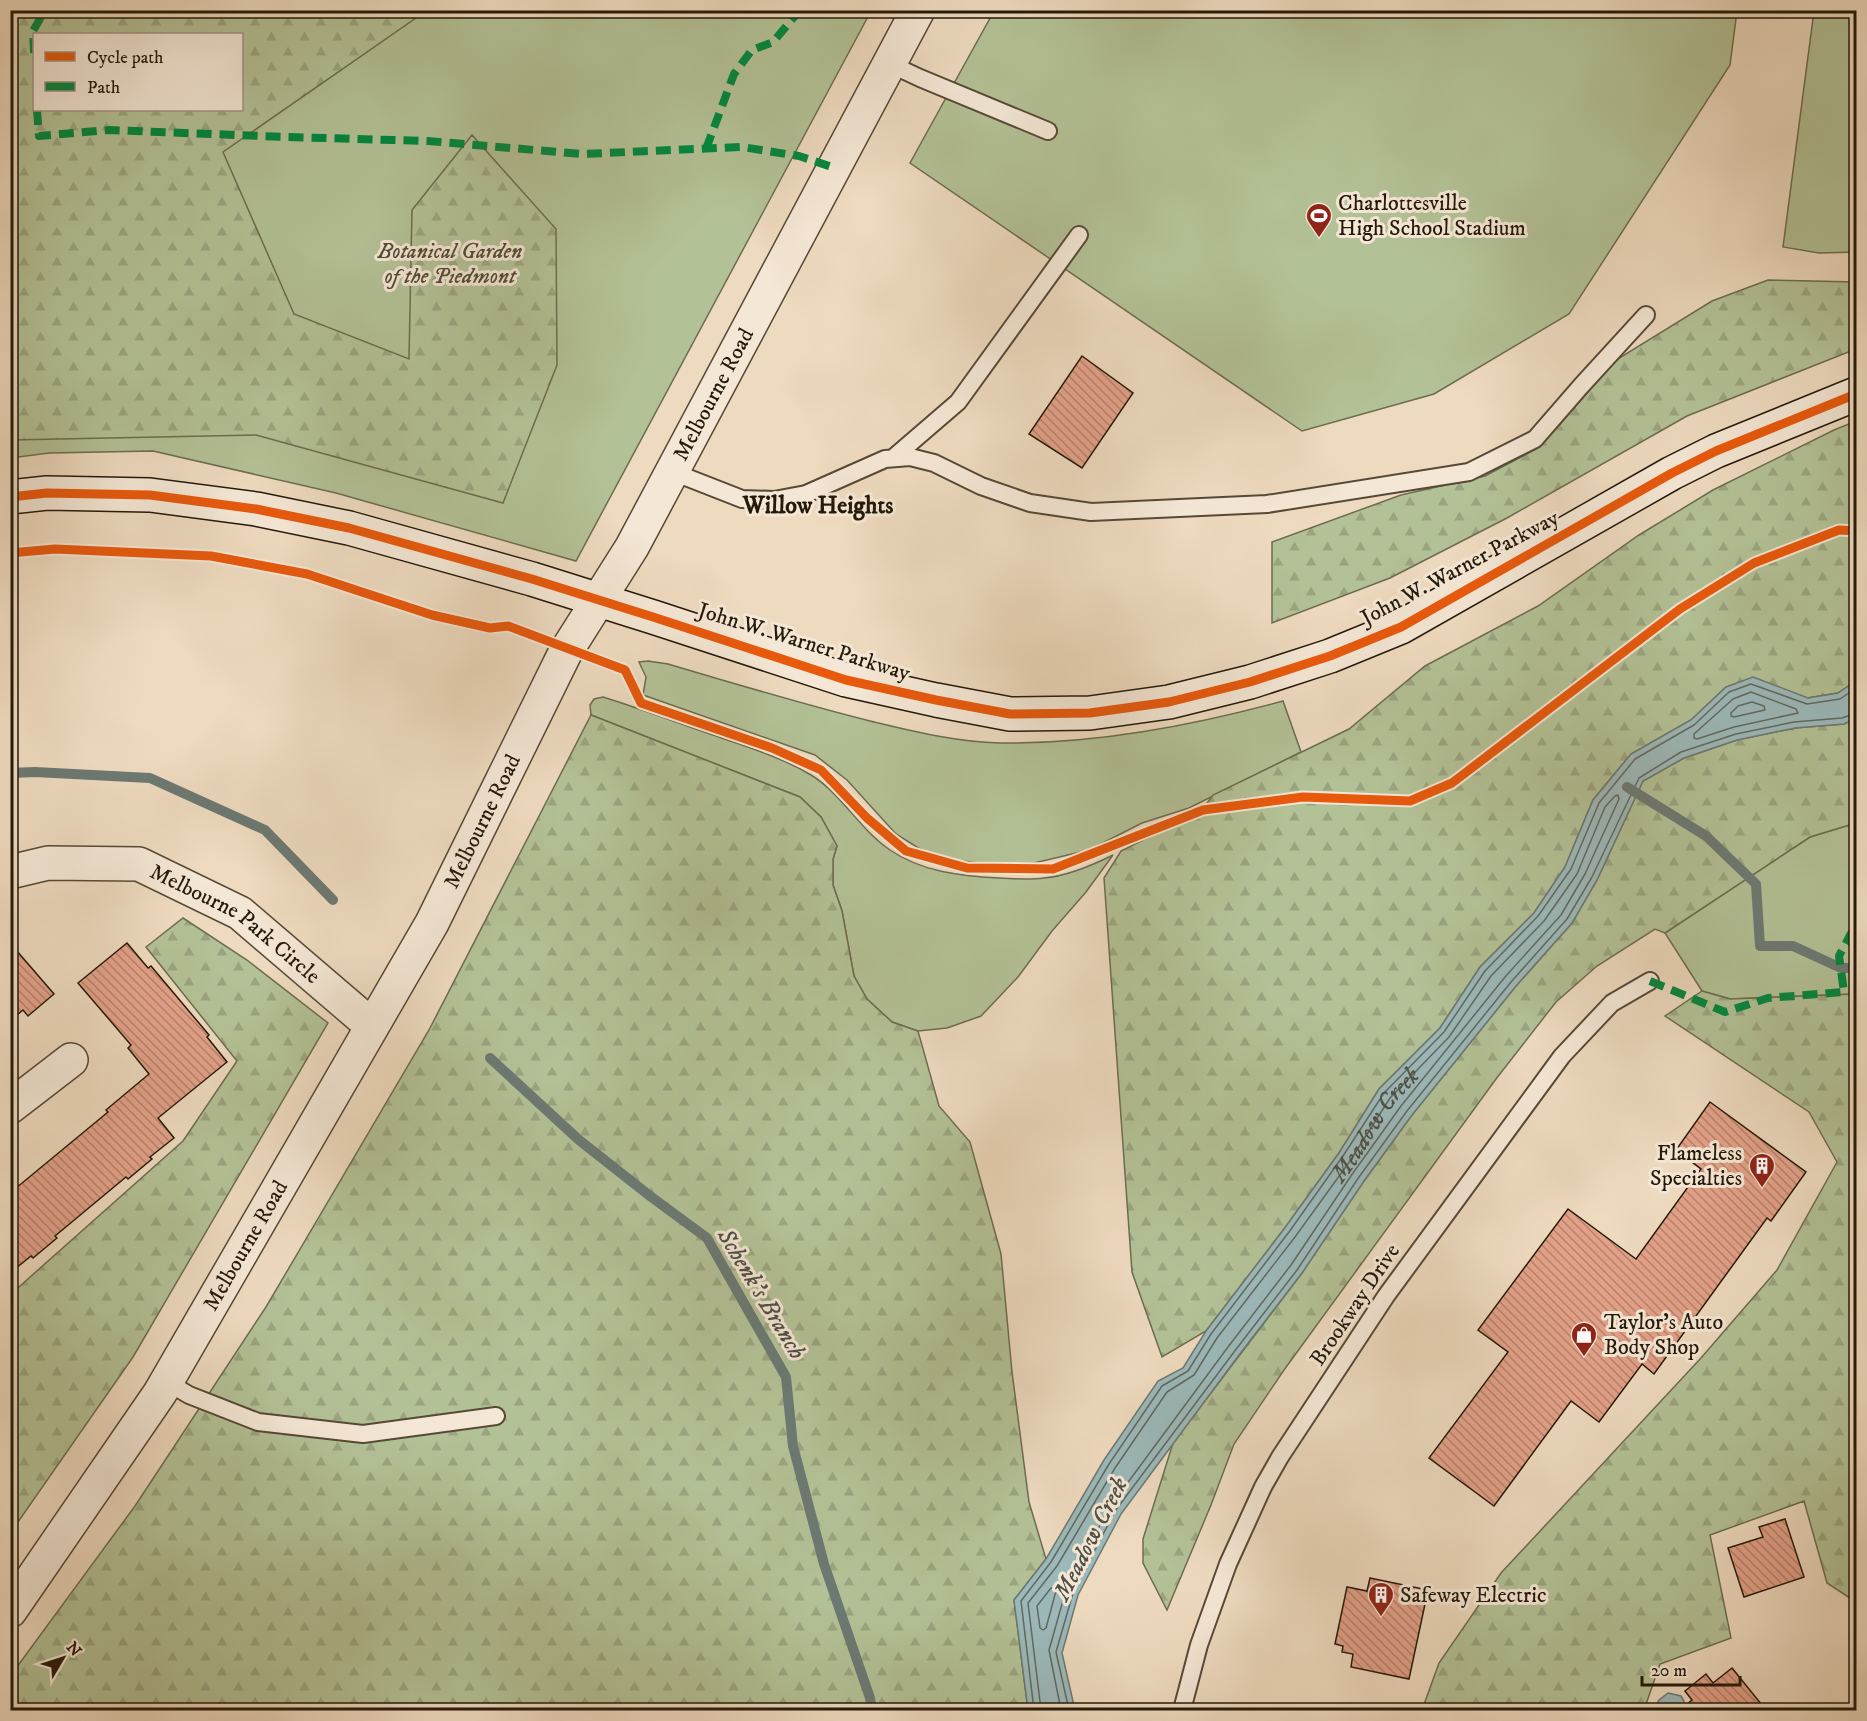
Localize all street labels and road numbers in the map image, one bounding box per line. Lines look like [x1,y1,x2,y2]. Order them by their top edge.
street label: Melbourne Road [667,323,760,465]
street label: John W. Warner Parkway [1355,504,1564,633]
street label: John W. Warner Parkway [693,596,914,687]
street label: Melbourne Road [438,750,527,893]
street label: Melbourne Park Circle [146,858,326,989]
street label: Melbourne Road [197,1175,294,1316]
street label: Brookway Drive [1304,1239,1406,1371]

